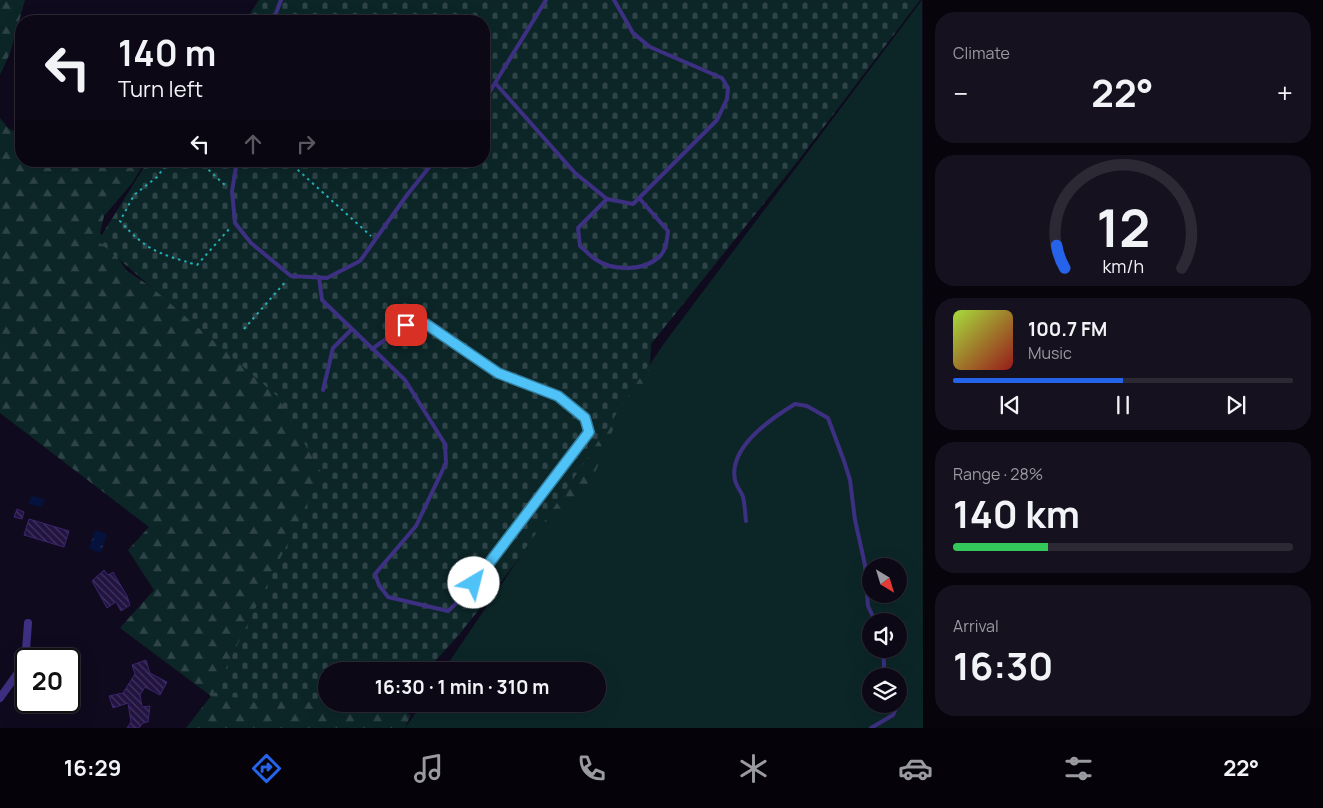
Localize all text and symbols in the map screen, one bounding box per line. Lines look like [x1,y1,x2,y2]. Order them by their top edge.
text: 140 m [118,29,216,77]
icon: left [35,35,100,100]
text: Climate [953,42,1010,64]
text: 22° [1091,66,1154,118]
text: Turn left [118,74,203,104]
text: − [953,74,968,112]
text: + [1277,74,1293,112]
icon: left [186,130,214,158]
icon: ahead [239,130,267,158]
icon: right [292,130,320,158]
text: 12 [1096,192,1150,263]
text: km/h [1102,254,1144,278]
pin [385,304,427,346]
icon: arrive [392,311,420,339]
text: 100.7 FM [1028,316,1107,342]
text: Music [1028,342,1072,364]
icon: previous [996,391,1024,419]
icon: pause [1109,391,1137,419]
icon: next [1222,391,1250,419]
text: Range · 28% [953,463,1043,485]
text: 140 km [953,487,1080,539]
position arrow [447,556,499,608]
north arrow [862,558,908,602]
map controls [862,558,907,713]
button: sound [862,613,907,658]
text: Arrival [953,615,999,637]
text: 16:30 [953,639,1053,691]
speed limit sign: 20 [15,648,80,713]
button: layers [862,668,907,713]
text: 16:30 · 1 min · 310 m [375,674,549,700]
icon: directions [249,751,284,786]
icon: music [411,751,446,786]
icon: phone [574,751,609,786]
icon: climate [736,751,771,786]
icon: car [898,751,933,786]
icon: filters [1061,751,1096,786]
text: 16:29 [64,753,121,783]
text: 22° [1223,753,1259,783]

